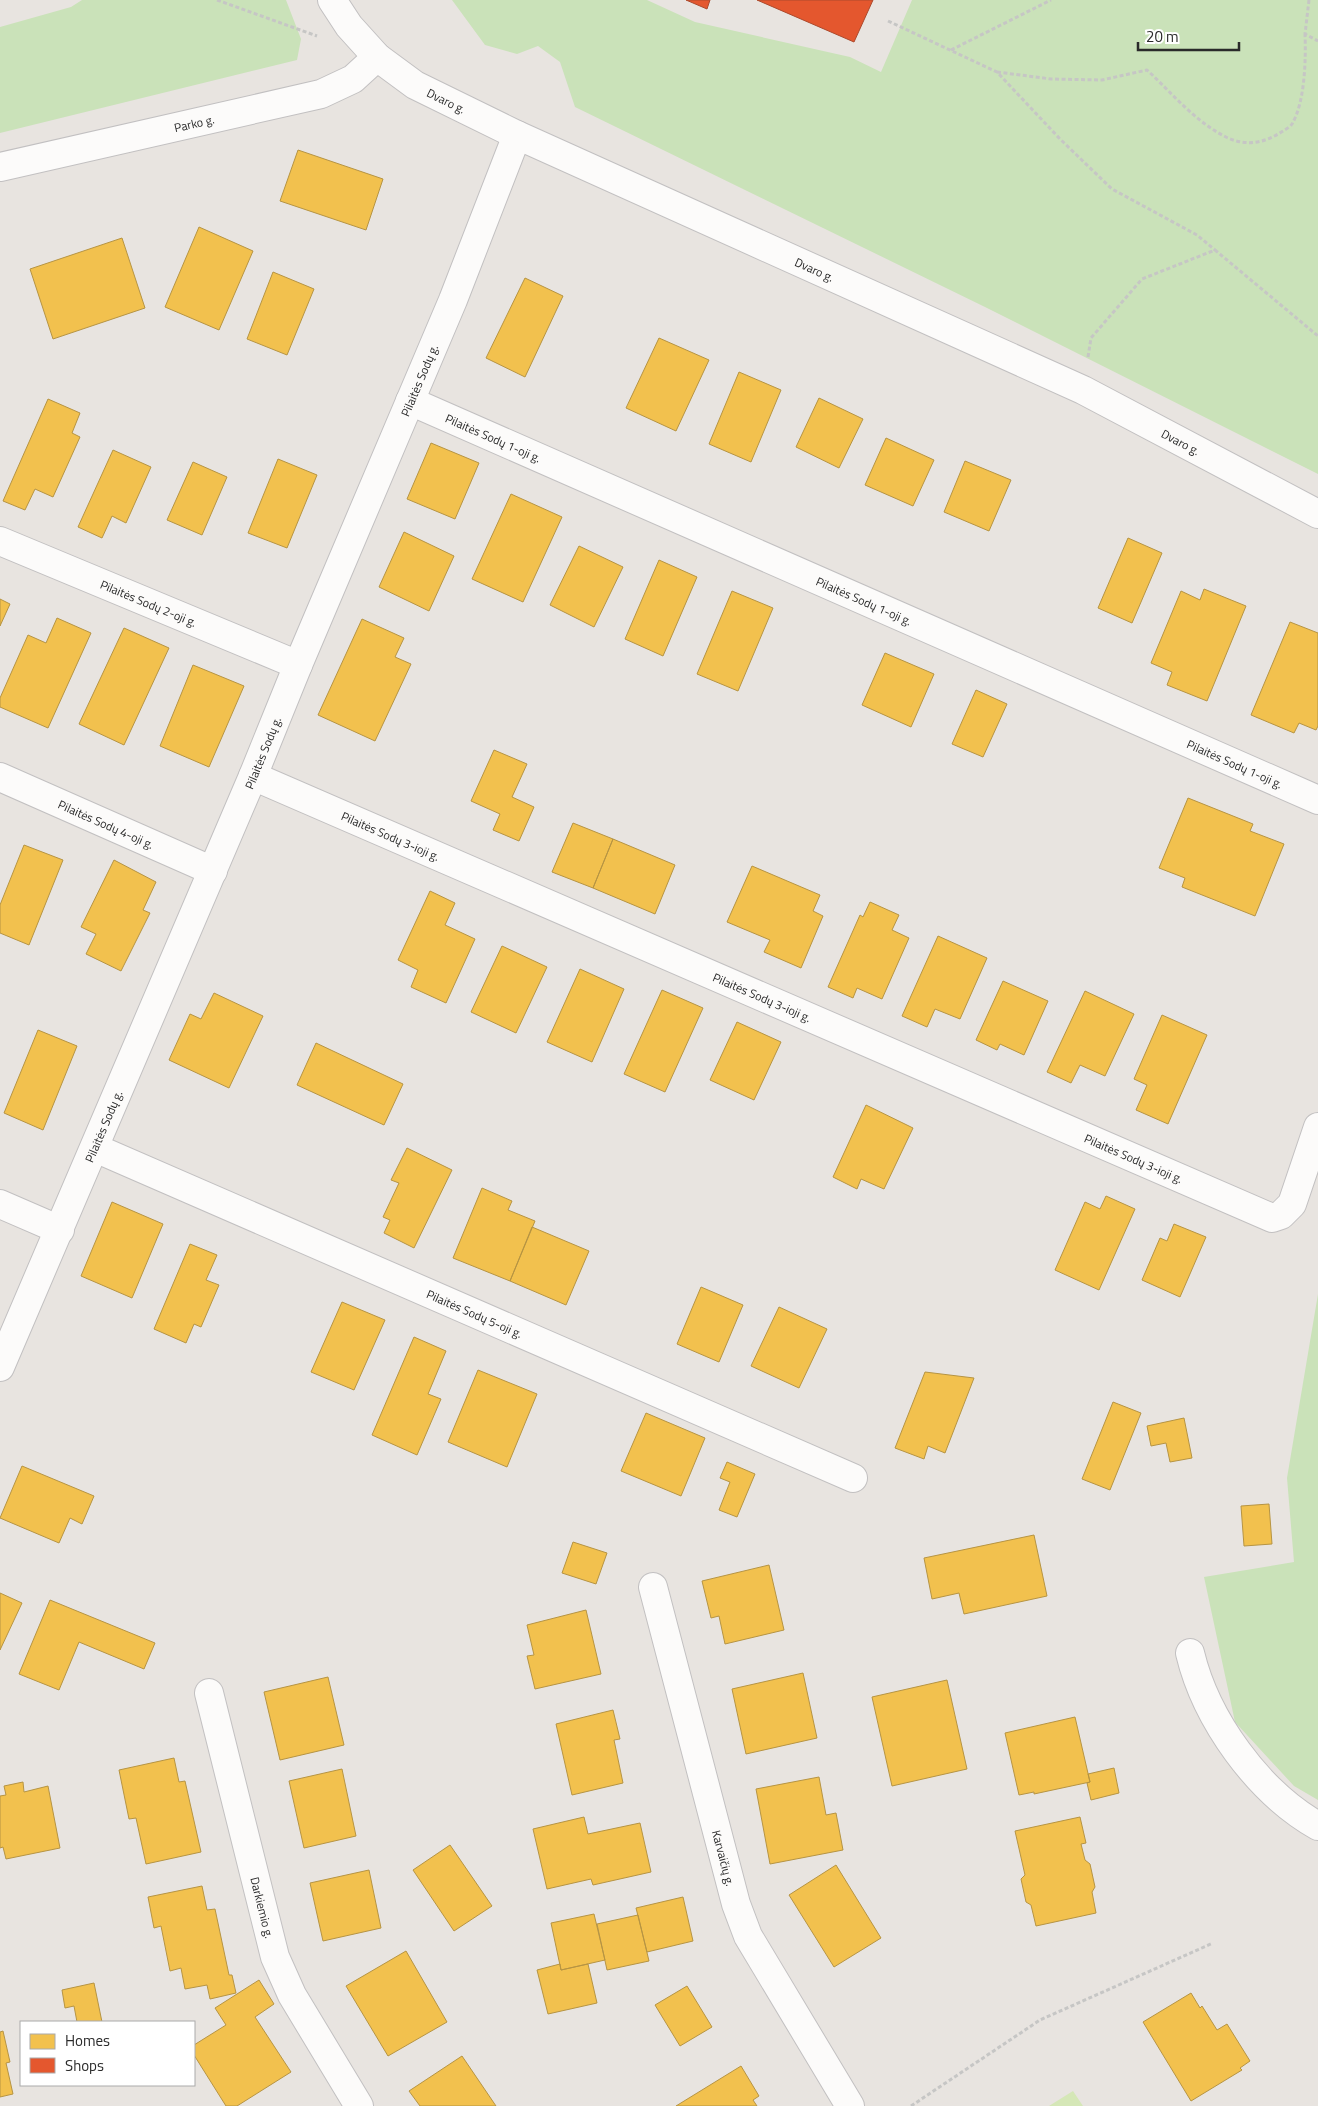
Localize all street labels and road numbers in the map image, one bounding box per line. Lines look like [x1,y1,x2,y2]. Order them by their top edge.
street label: Dvaro g. [424,83,469,118]
street label: Parko g. [172,109,216,137]
street label: Dvaro g. [792,252,837,286]
street label: Pilaitės Sodų g. [395,341,443,419]
street label: Pilaitės Sodų 1-oji g. [442,408,544,467]
street label: Dvaro g. [1158,424,1203,460]
street label: Pilaitės Sodų 1-oji g. [813,571,915,630]
street label: Pilaitės Sodų 2-oji g. [97,574,200,631]
street label: Pilaitės Sodų g. [239,714,286,792]
street label: Pilaitės Sodų 1-oji g. [1184,734,1286,793]
street label: Pilaitės Sodų 4-oji g. [55,794,157,853]
street label: Pilaitės Sodų 3-ioji g. [338,806,443,865]
street label: Pilaitės Sodų 3-ioji g. [710,967,814,1027]
street label: Pilaitės Sodų g. [79,1087,127,1165]
street label: Pilaitės Sodų 3-ioji g. [1081,1128,1186,1188]
street label: Pilaitės Sodų 5-oji g. [424,1284,526,1343]
street label: Karvaičių g. [708,1828,740,1888]
street label: Darkiemio g. [246,1875,279,1940]

